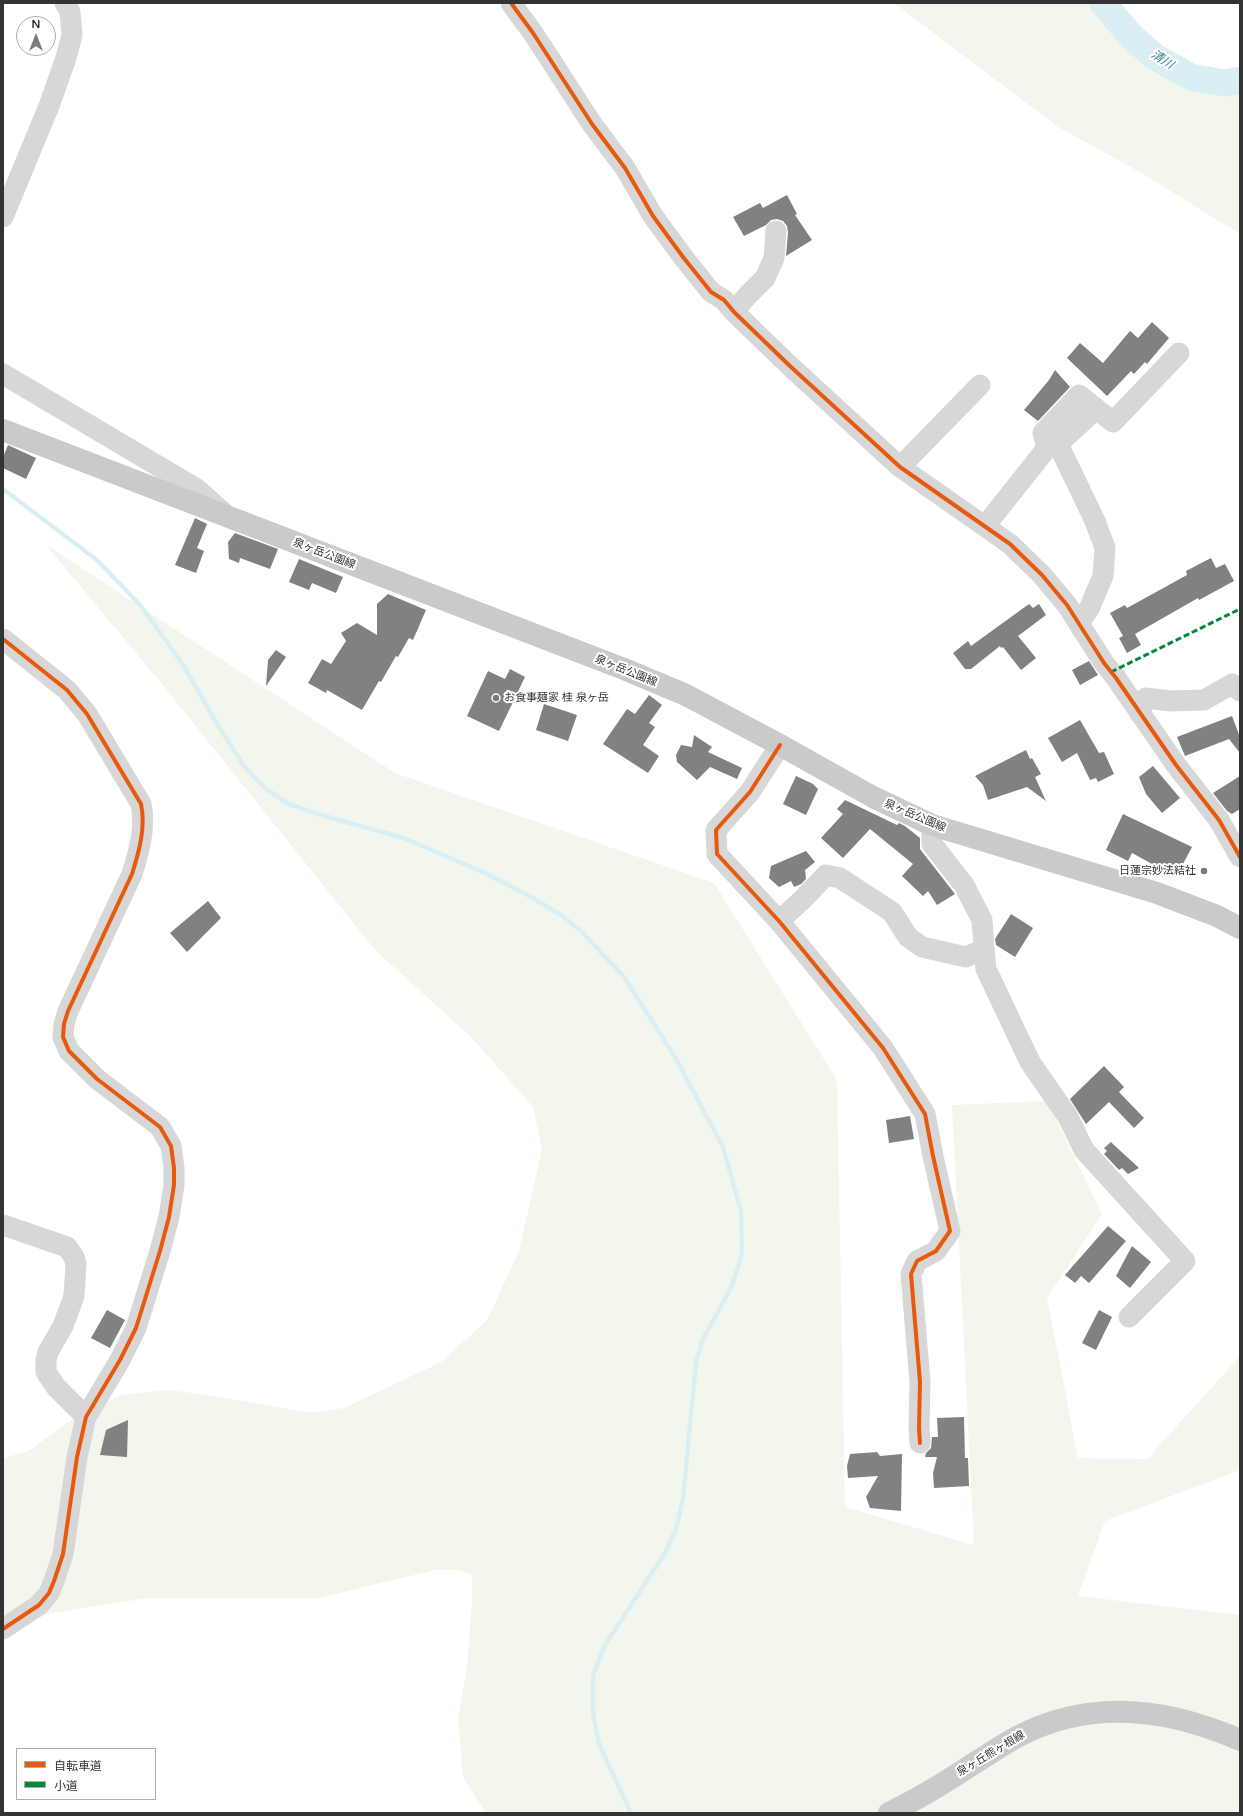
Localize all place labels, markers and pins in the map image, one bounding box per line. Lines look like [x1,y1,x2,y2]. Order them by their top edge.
place label: お食事麺家 桂 泉ヶ岳 [504,691,609,705]
marker: お食事麺家 桂 泉ヶ岳 [491,693,501,703]
place label: 日蓮宗妙法結社 [1119,864,1196,878]
marker: 日蓮宗妙法結社 [1199,866,1209,876]

